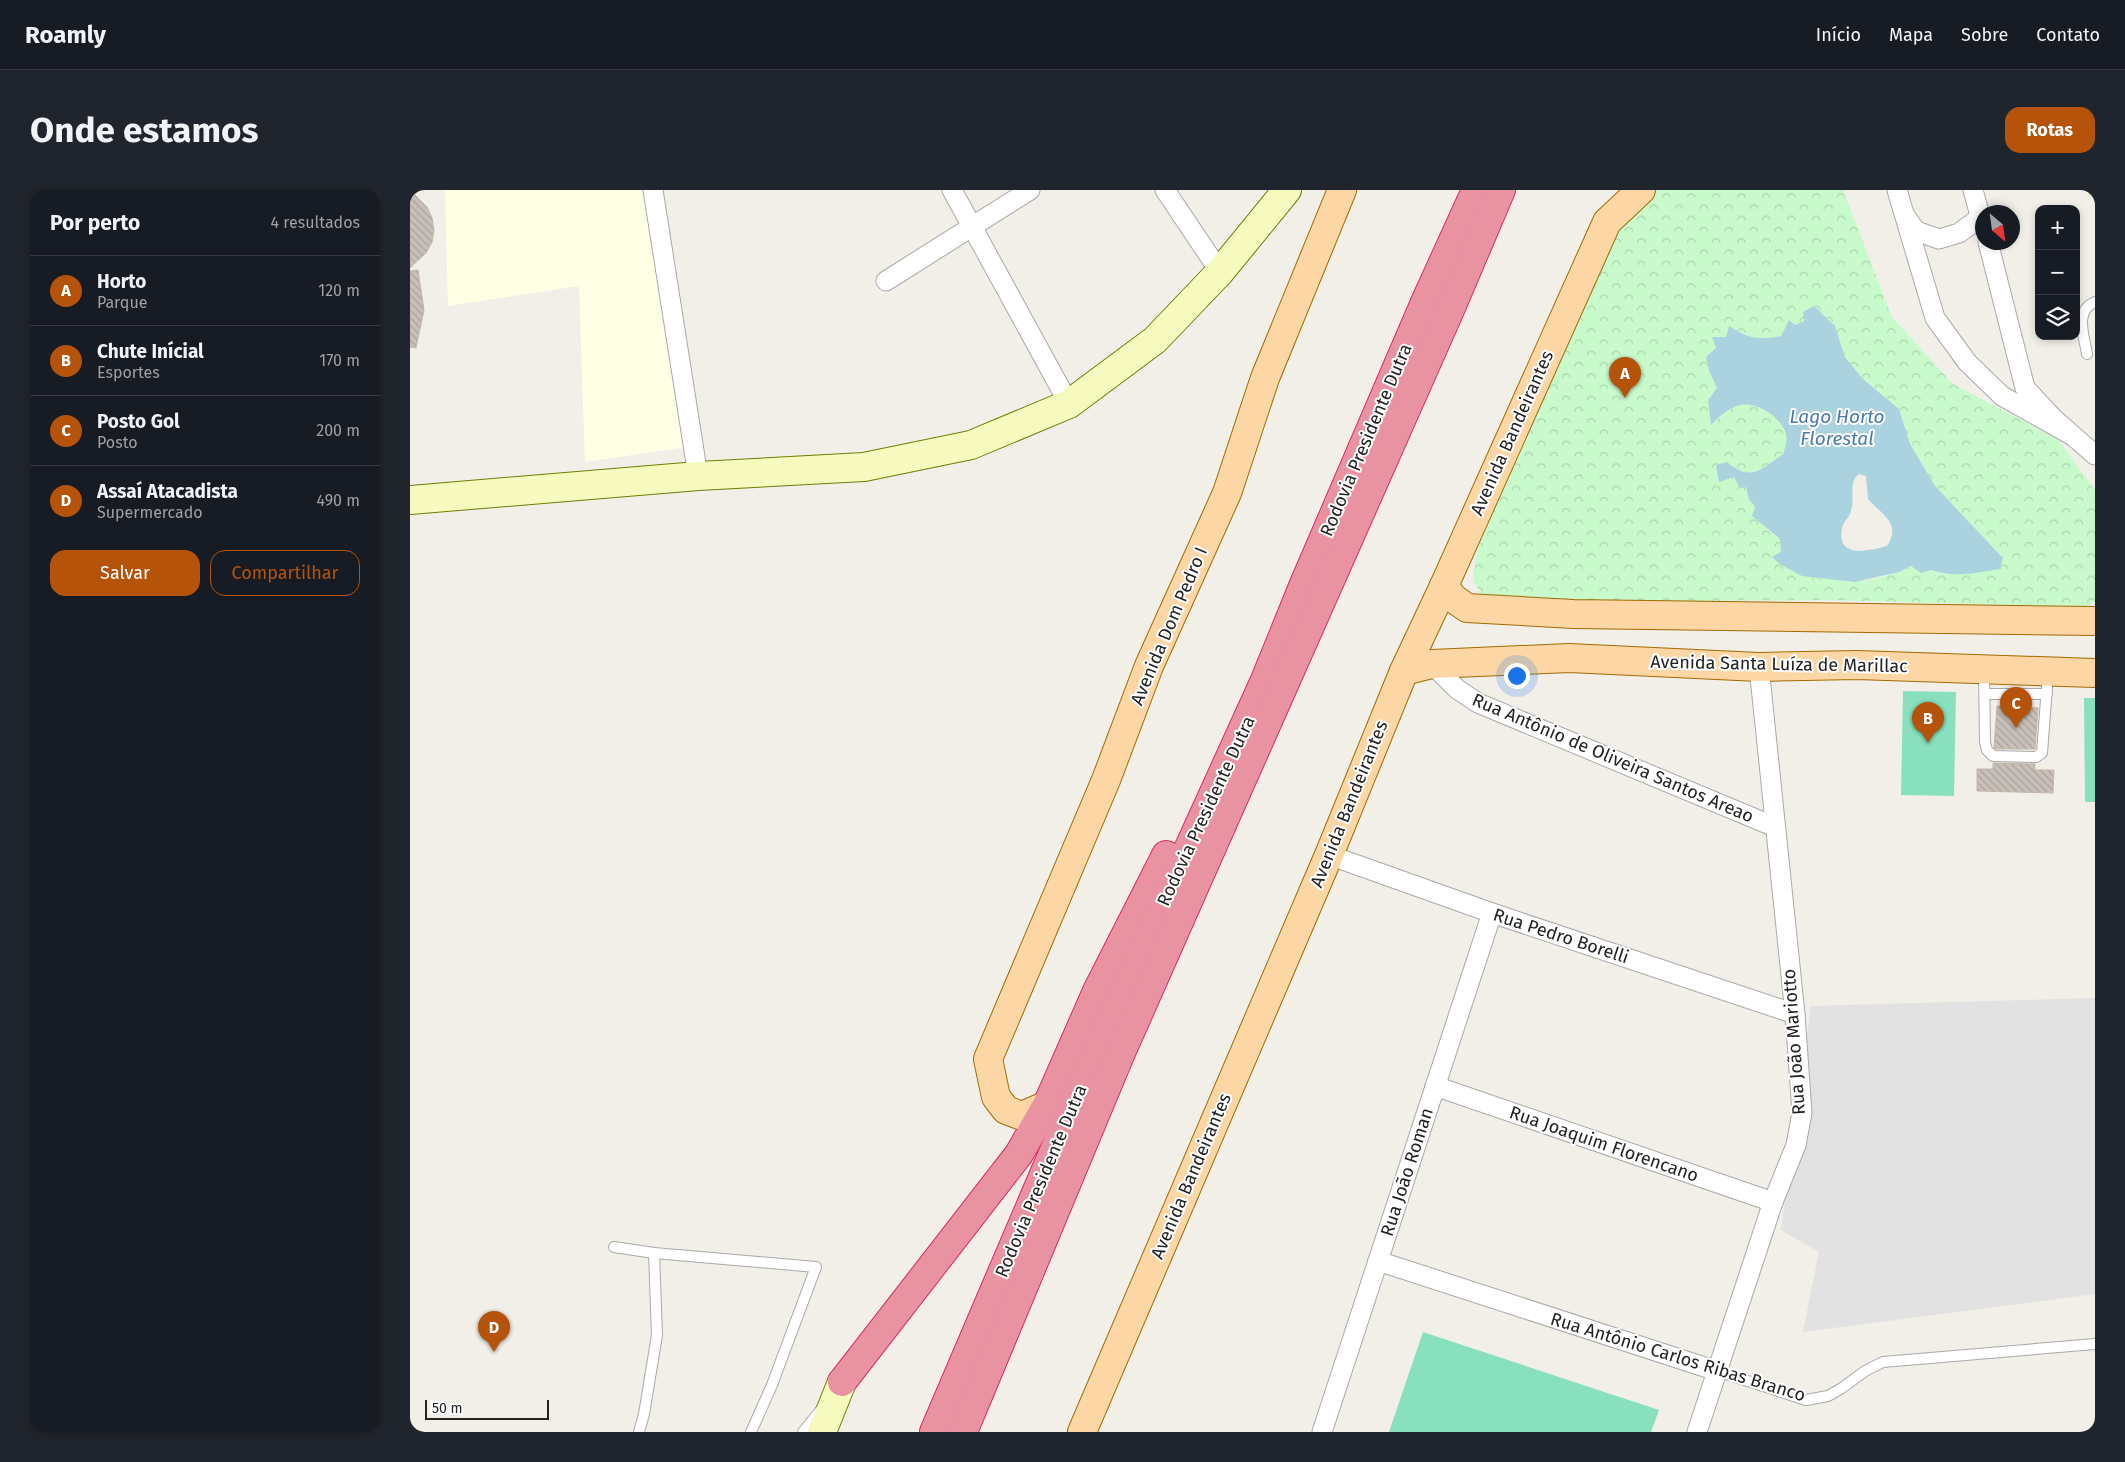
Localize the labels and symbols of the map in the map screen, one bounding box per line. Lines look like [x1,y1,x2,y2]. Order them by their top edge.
north arrow [1975,205,2020,250]
street label: Rodovia Presidente Dutra [1315,340,1417,540]
street label: Avenida Bandeirantes [1466,347,1558,519]
pin: A [1609,357,1641,398]
water label: Lago Horto Florestal [1790,405,1884,450]
street label: Avenida Dom Pedro I [1126,544,1212,708]
street label: Avenida Santa Luíza de Marillac [1650,651,1908,677]
your location [1504,663,1530,689]
pin: C [2000,687,2032,728]
street label: Rua Antônio de Oliveira Santos Areao [1469,689,1757,827]
pin: B [1912,702,1944,743]
street label: Rodovia Presidente Dutra [1152,712,1260,910]
street label: Avenida Bandeirantes [1305,717,1393,891]
street label: Rua Pedro Borelli [1490,904,1632,968]
street label: Rua João Mariotto [1778,968,1810,1116]
street label: Rodovia Presidente Dutra [990,1081,1092,1281]
street label: Avenida Bandeirantes [1146,1090,1236,1262]
street label: Rua Joaquim Florencano [1507,1101,1701,1187]
street label: Rua João Roman [1376,1105,1438,1239]
street label: Rua Antônio Carlos Ribas Branco [1548,1308,1808,1406]
pin: D [478,1311,510,1352]
scale bar [425,1397,549,1420]

